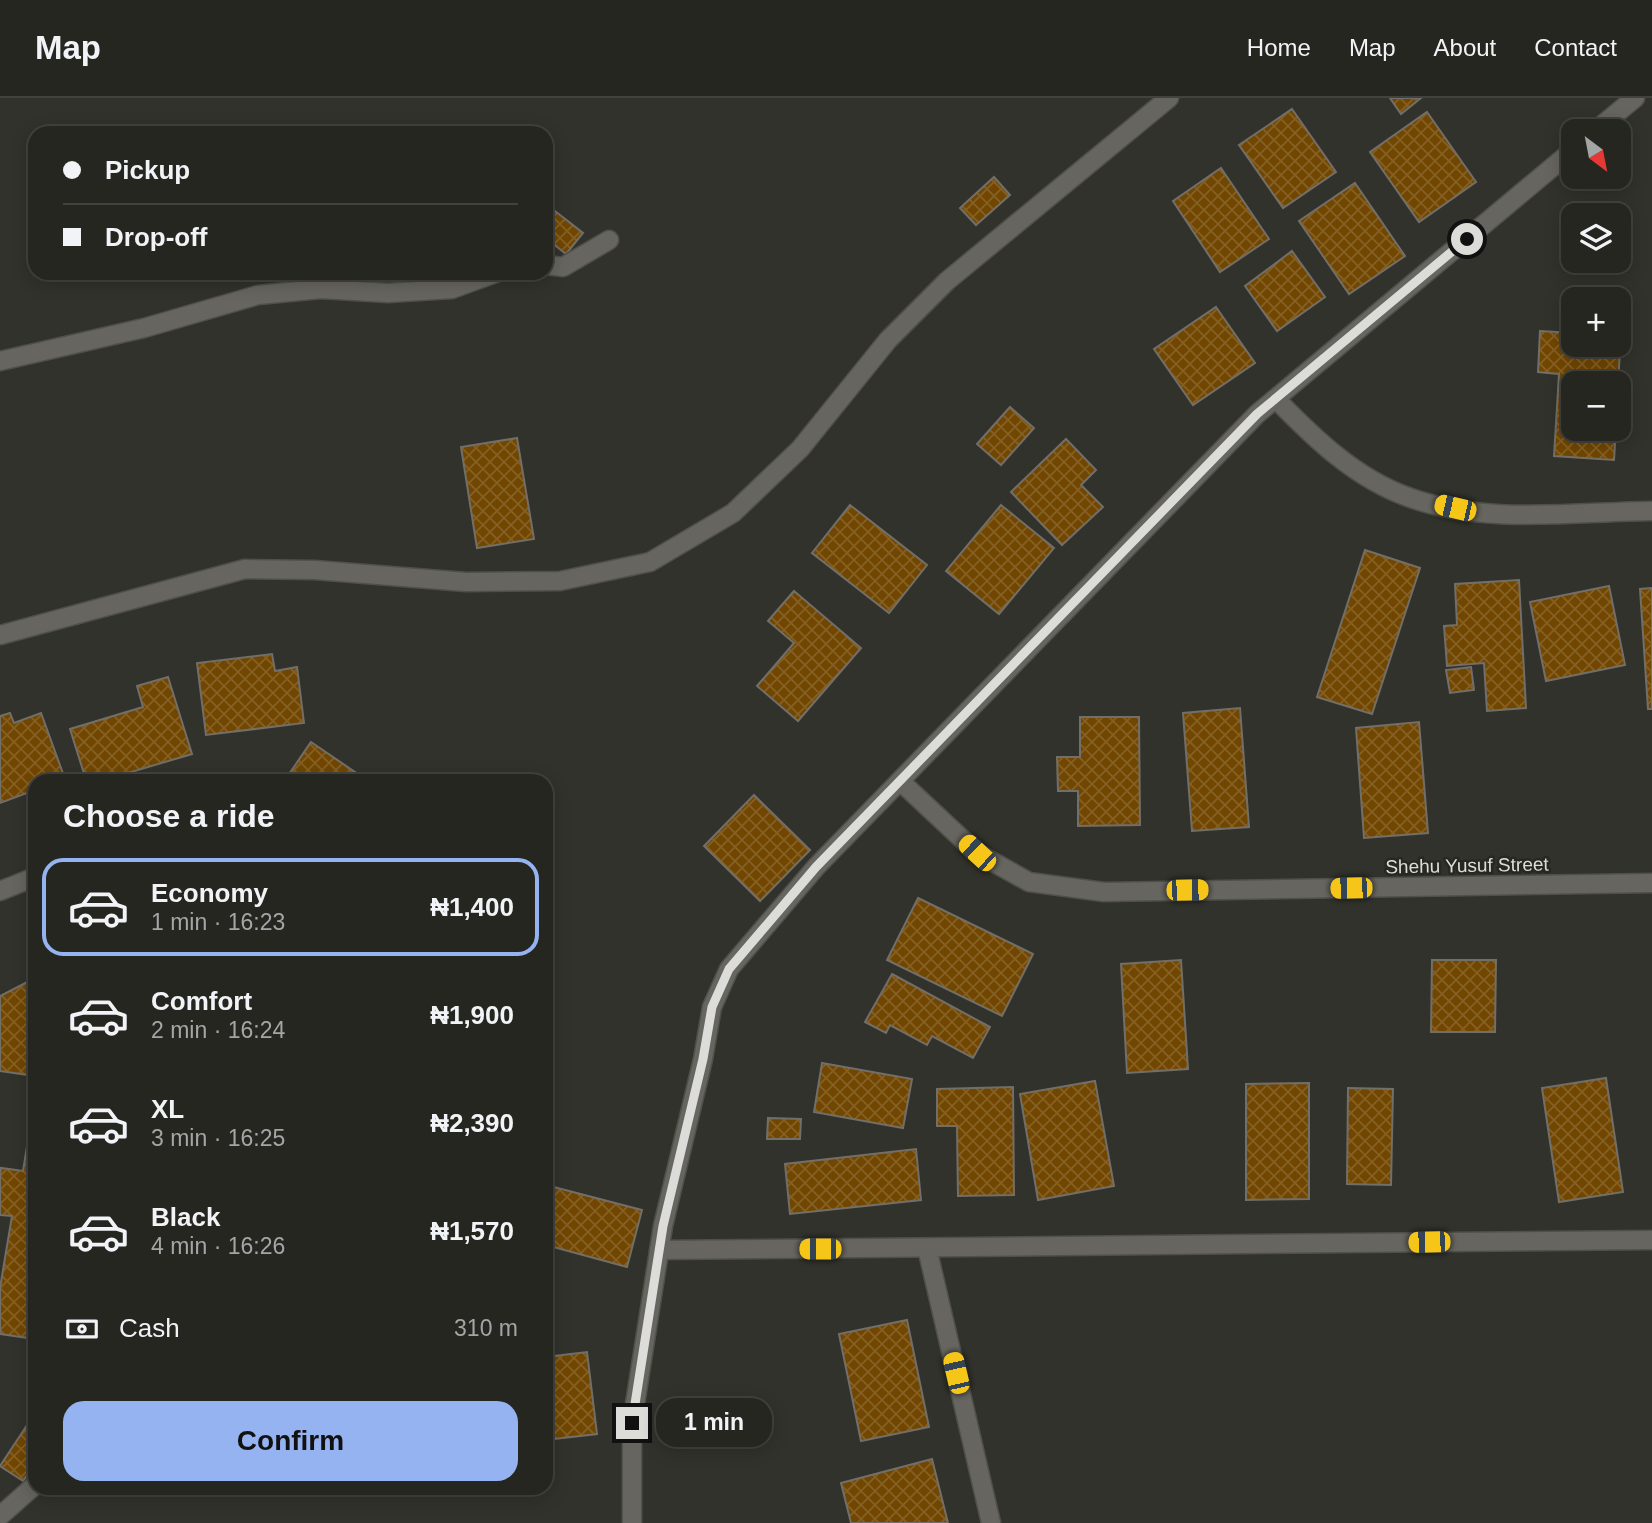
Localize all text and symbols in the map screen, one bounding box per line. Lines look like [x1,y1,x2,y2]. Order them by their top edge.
text: Map [35,29,101,66]
text: Home [1247,34,1311,61]
text: Map [1349,34,1396,61]
text: About [1434,34,1496,61]
text: Contact [1534,34,1617,61]
north arrow [1561,119,1631,189]
map controls [1561,119,1631,441]
text: Pickup [105,155,190,185]
button: layers [1561,203,1631,273]
text: Drop-off [105,222,208,252]
route start [1451,223,1483,255]
button: + [1561,287,1631,357]
button: − [1561,371,1631,441]
car [1433,493,1478,523]
text: Choose a ride [63,798,275,834]
car [955,831,1000,875]
street label: Shehu Yusuf Street [1385,854,1550,877]
icon: car [67,876,130,939]
car [1330,877,1373,899]
text: Economy [151,878,268,908]
car [1166,879,1209,901]
text: ₦1,400 [430,892,514,922]
text: 1 min · 16:23 [151,909,285,935]
icon: car [67,984,130,1047]
text: Comfort [151,986,252,1016]
text: ₦1,900 [430,1000,514,1030]
text: 2 min · 16:24 [151,1017,285,1043]
icon: car [67,1092,130,1155]
text: XL [151,1094,184,1124]
text: ₦2,390 [430,1108,514,1138]
text: 3 min · 16:25 [151,1125,285,1151]
icon: car [67,1200,130,1263]
text: Black [151,1202,220,1232]
text: ₦1,570 [430,1216,514,1246]
car [1408,1231,1451,1253]
text: 4 min · 16:26 [151,1233,285,1259]
car [800,1239,842,1260]
icon: cash [63,1310,101,1348]
text: Cash [119,1313,180,1343]
text: 310 m [454,1315,518,1341]
car [942,1350,971,1396]
callout: 1 min [656,1398,772,1448]
button: Confirm [63,1401,518,1481]
route end [616,1407,648,1439]
text: 1 min [684,1409,744,1435]

